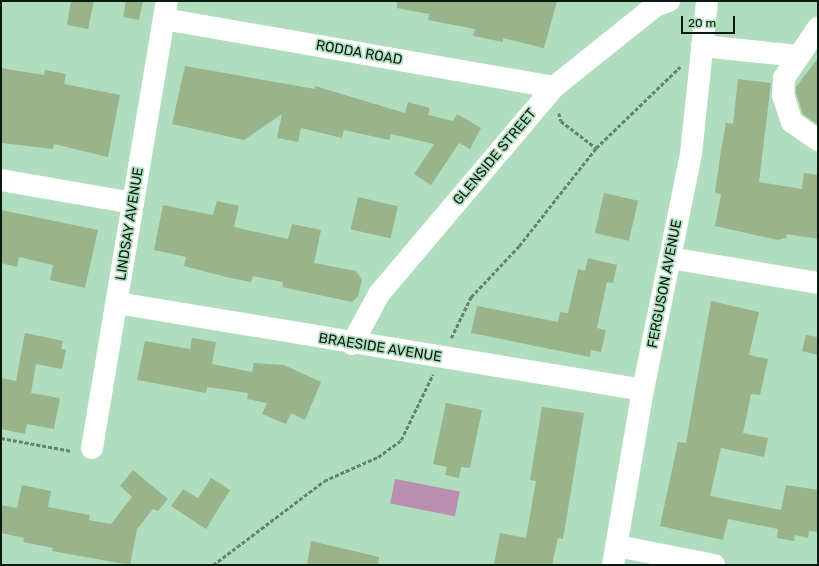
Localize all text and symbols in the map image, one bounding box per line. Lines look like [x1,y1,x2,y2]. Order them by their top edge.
scale bar [683,8,737,34]
text: 20 m [688,16,716,30]
street label: RODDA ROAD [314,37,404,69]
street label: GLENSIDE STREET [450,105,540,209]
street label: LINDSAY AVENUE [113,166,147,282]
street label: FERGUSON AVENUE [644,218,686,350]
street label: BRAESIDE AVENUE [317,330,443,366]

